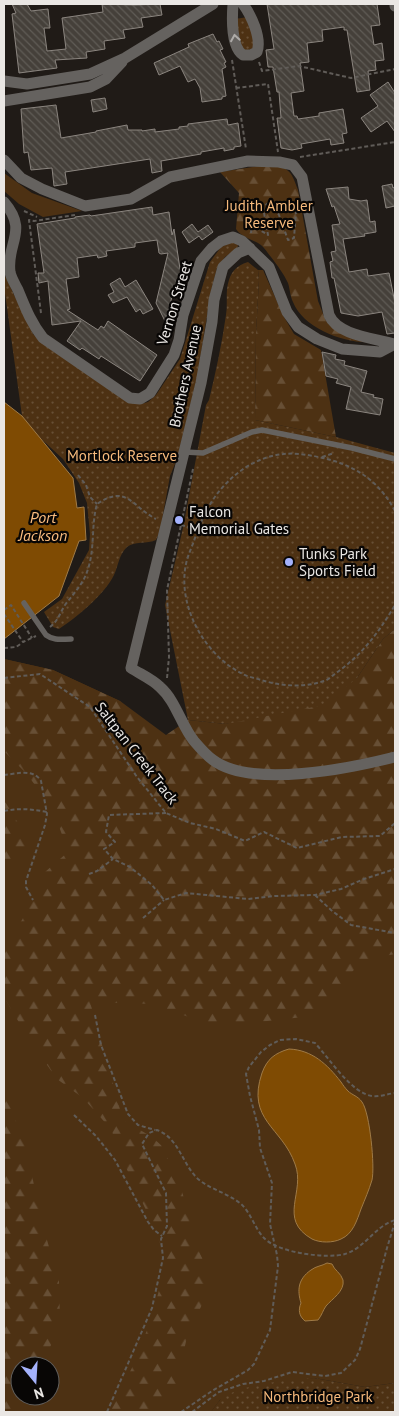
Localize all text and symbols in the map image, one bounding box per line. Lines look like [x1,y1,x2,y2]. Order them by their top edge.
one-way arrow [230,34,240,42]
park label: Judith Ambler Reserve [224,196,313,232]
street label: Vernon Street [152,259,196,348]
street label: Brothers Avenue [165,323,205,429]
park label: Mortlock Reserve [67,446,177,465]
place label: Falcon Memorial Gates [189,502,289,538]
water label: Port Jackson [18,507,67,545]
marker: Falcon Memorial Gates [173,514,185,526]
place label: Tunks Park Sports Field [299,544,376,580]
marker: Tunks Park Sports Field [283,556,295,568]
street label: Saltpan Creek Track [91,698,183,809]
north arrow [10,1356,60,1406]
text: N [32,1383,46,1403]
park label: Northbridge Park [263,1387,374,1406]

